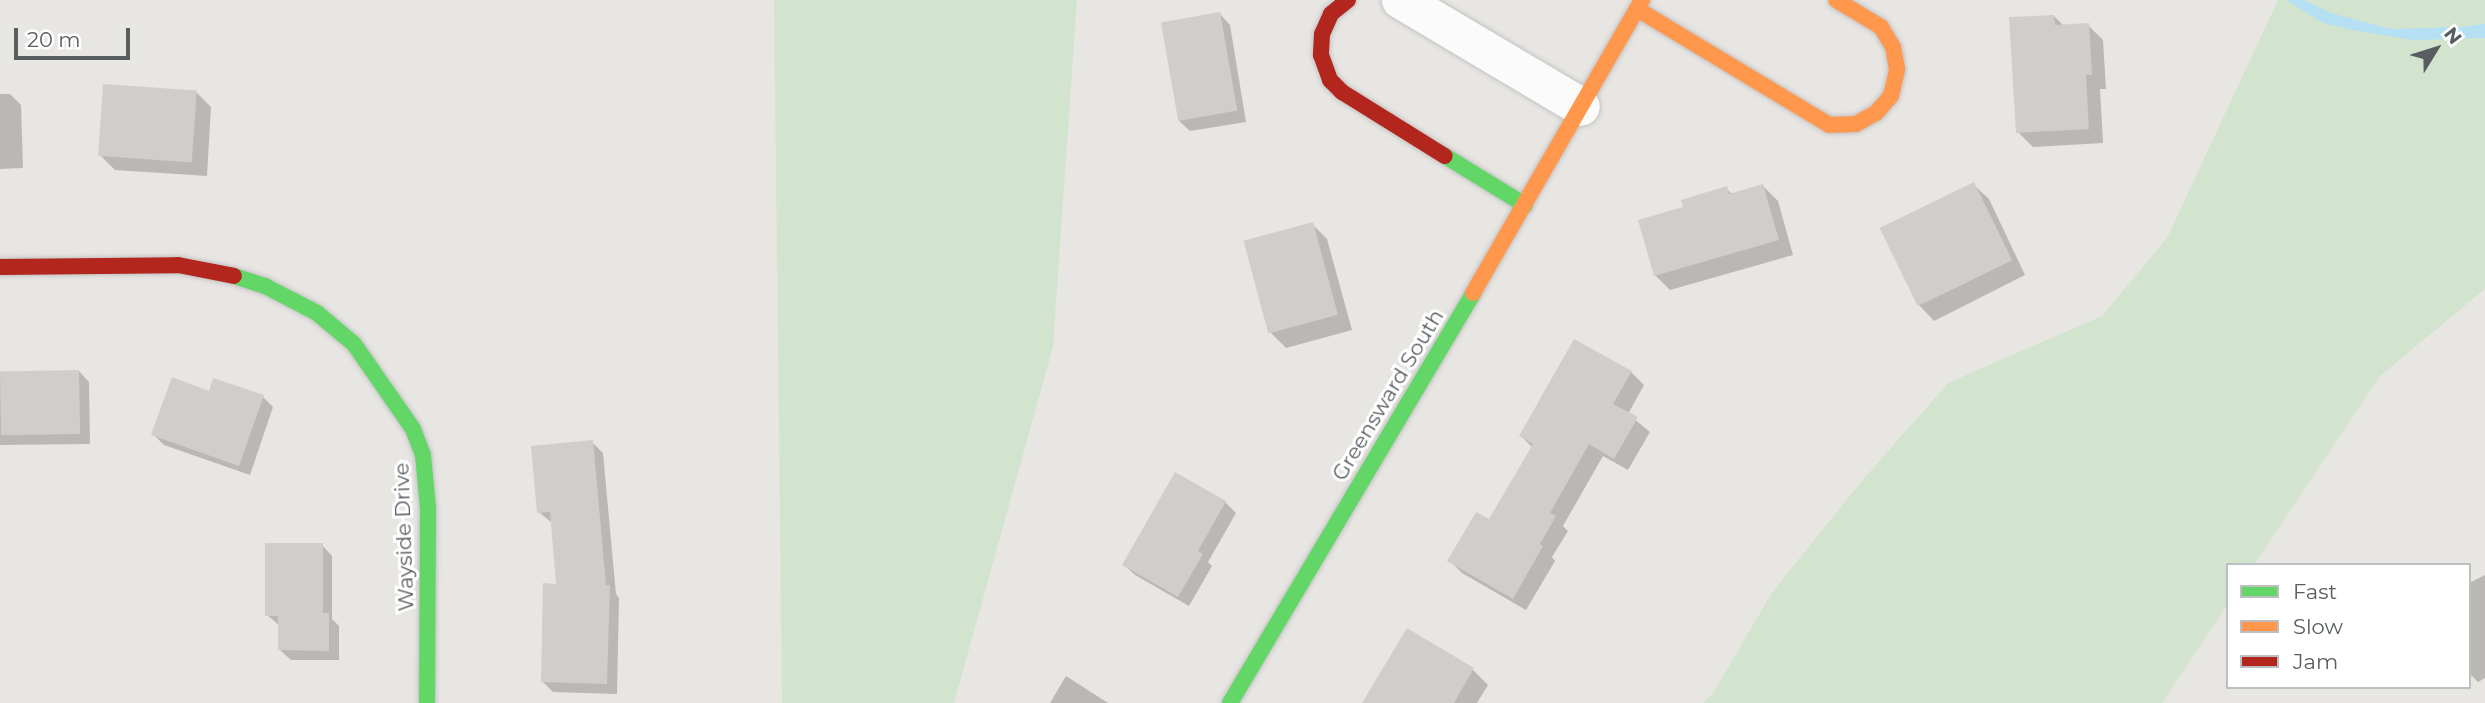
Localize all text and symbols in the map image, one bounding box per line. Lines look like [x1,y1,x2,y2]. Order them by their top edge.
scale bar [18,14,133,58]
north arrow [2401,14,2471,84]
text: N [2439,23,2467,49]
text: 20 m [27,27,81,52]
street label: Greensward South [1327,305,1449,485]
street label: Wayside Drive [389,462,419,612]
legend [2226,563,2471,689]
text: Fast [2293,579,2337,604]
text: Slow [2293,614,2343,639]
text: Jam [2293,649,2338,674]

